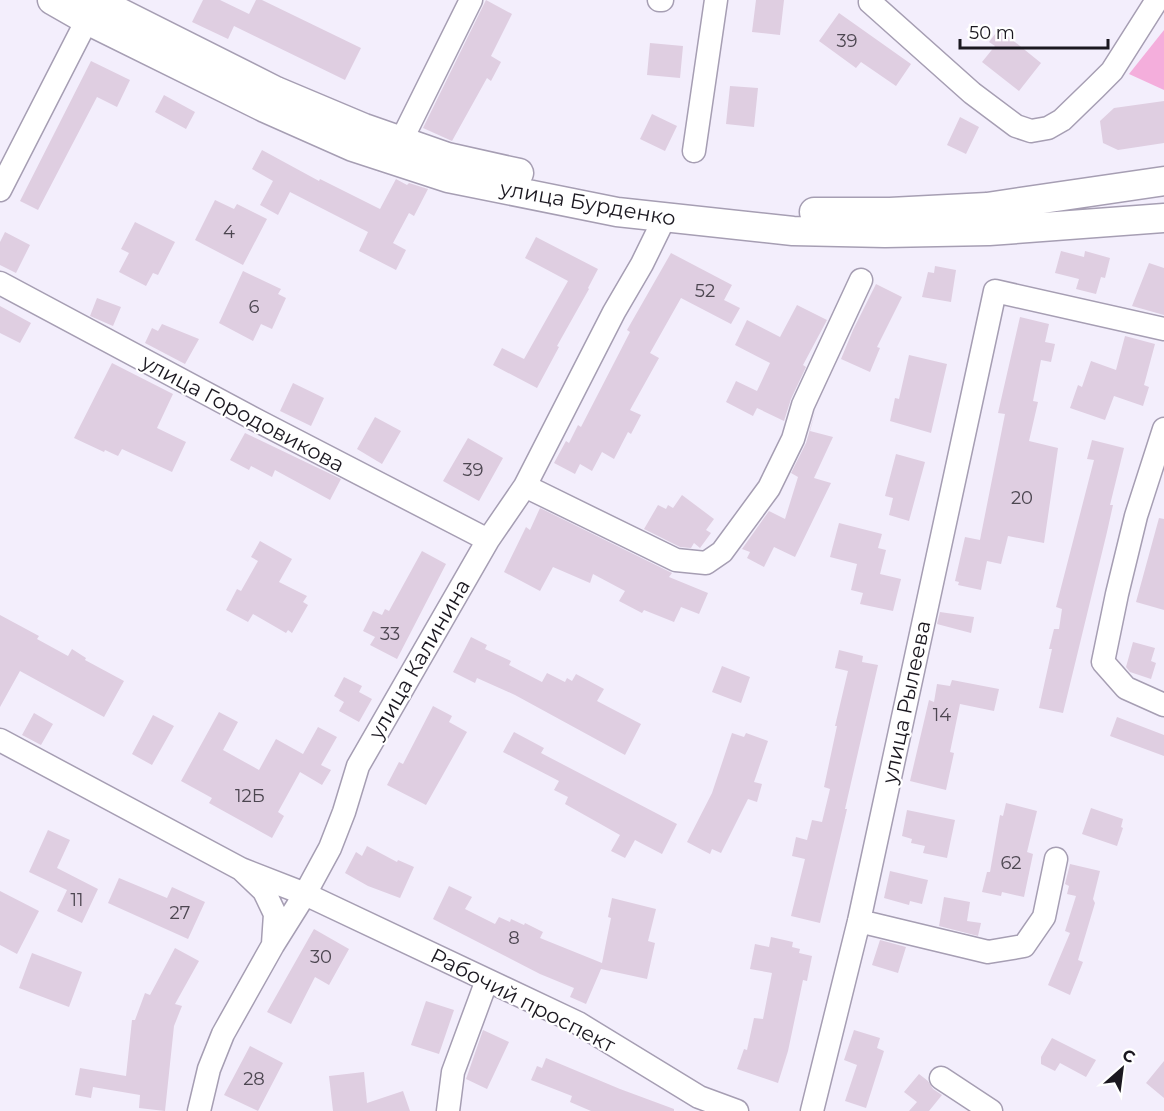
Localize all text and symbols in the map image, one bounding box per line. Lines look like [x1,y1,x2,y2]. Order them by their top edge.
scale bar [960,12,1108,50]
text: 50 m [969,22,1015,44]
house number: 39 [836,30,858,52]
street label: улица Бурденко [497,175,678,231]
house number: 4 [223,221,235,243]
house number: 52 [695,280,715,302]
house number: 6 [249,296,260,318]
street label: улица Городовикова [136,348,349,477]
house number: 39 [462,459,484,481]
house number: 20 [1011,487,1033,509]
street label: улица Калинина [363,575,475,744]
street label: улица Рылеева [876,618,936,787]
house number: 33 [380,623,400,645]
house number: 14 [933,704,951,726]
house number: 12Б [235,785,265,807]
house number: 62 [1000,852,1022,874]
house number: 11 [71,889,84,911]
house number: 27 [170,902,190,924]
house number: 8 [508,927,520,949]
street label: Рабочий проспект [427,943,620,1057]
house number: 30 [310,946,332,968]
north arrow [1092,1039,1152,1099]
text: С [1119,1045,1139,1067]
house number: 28 [243,1068,265,1090]

